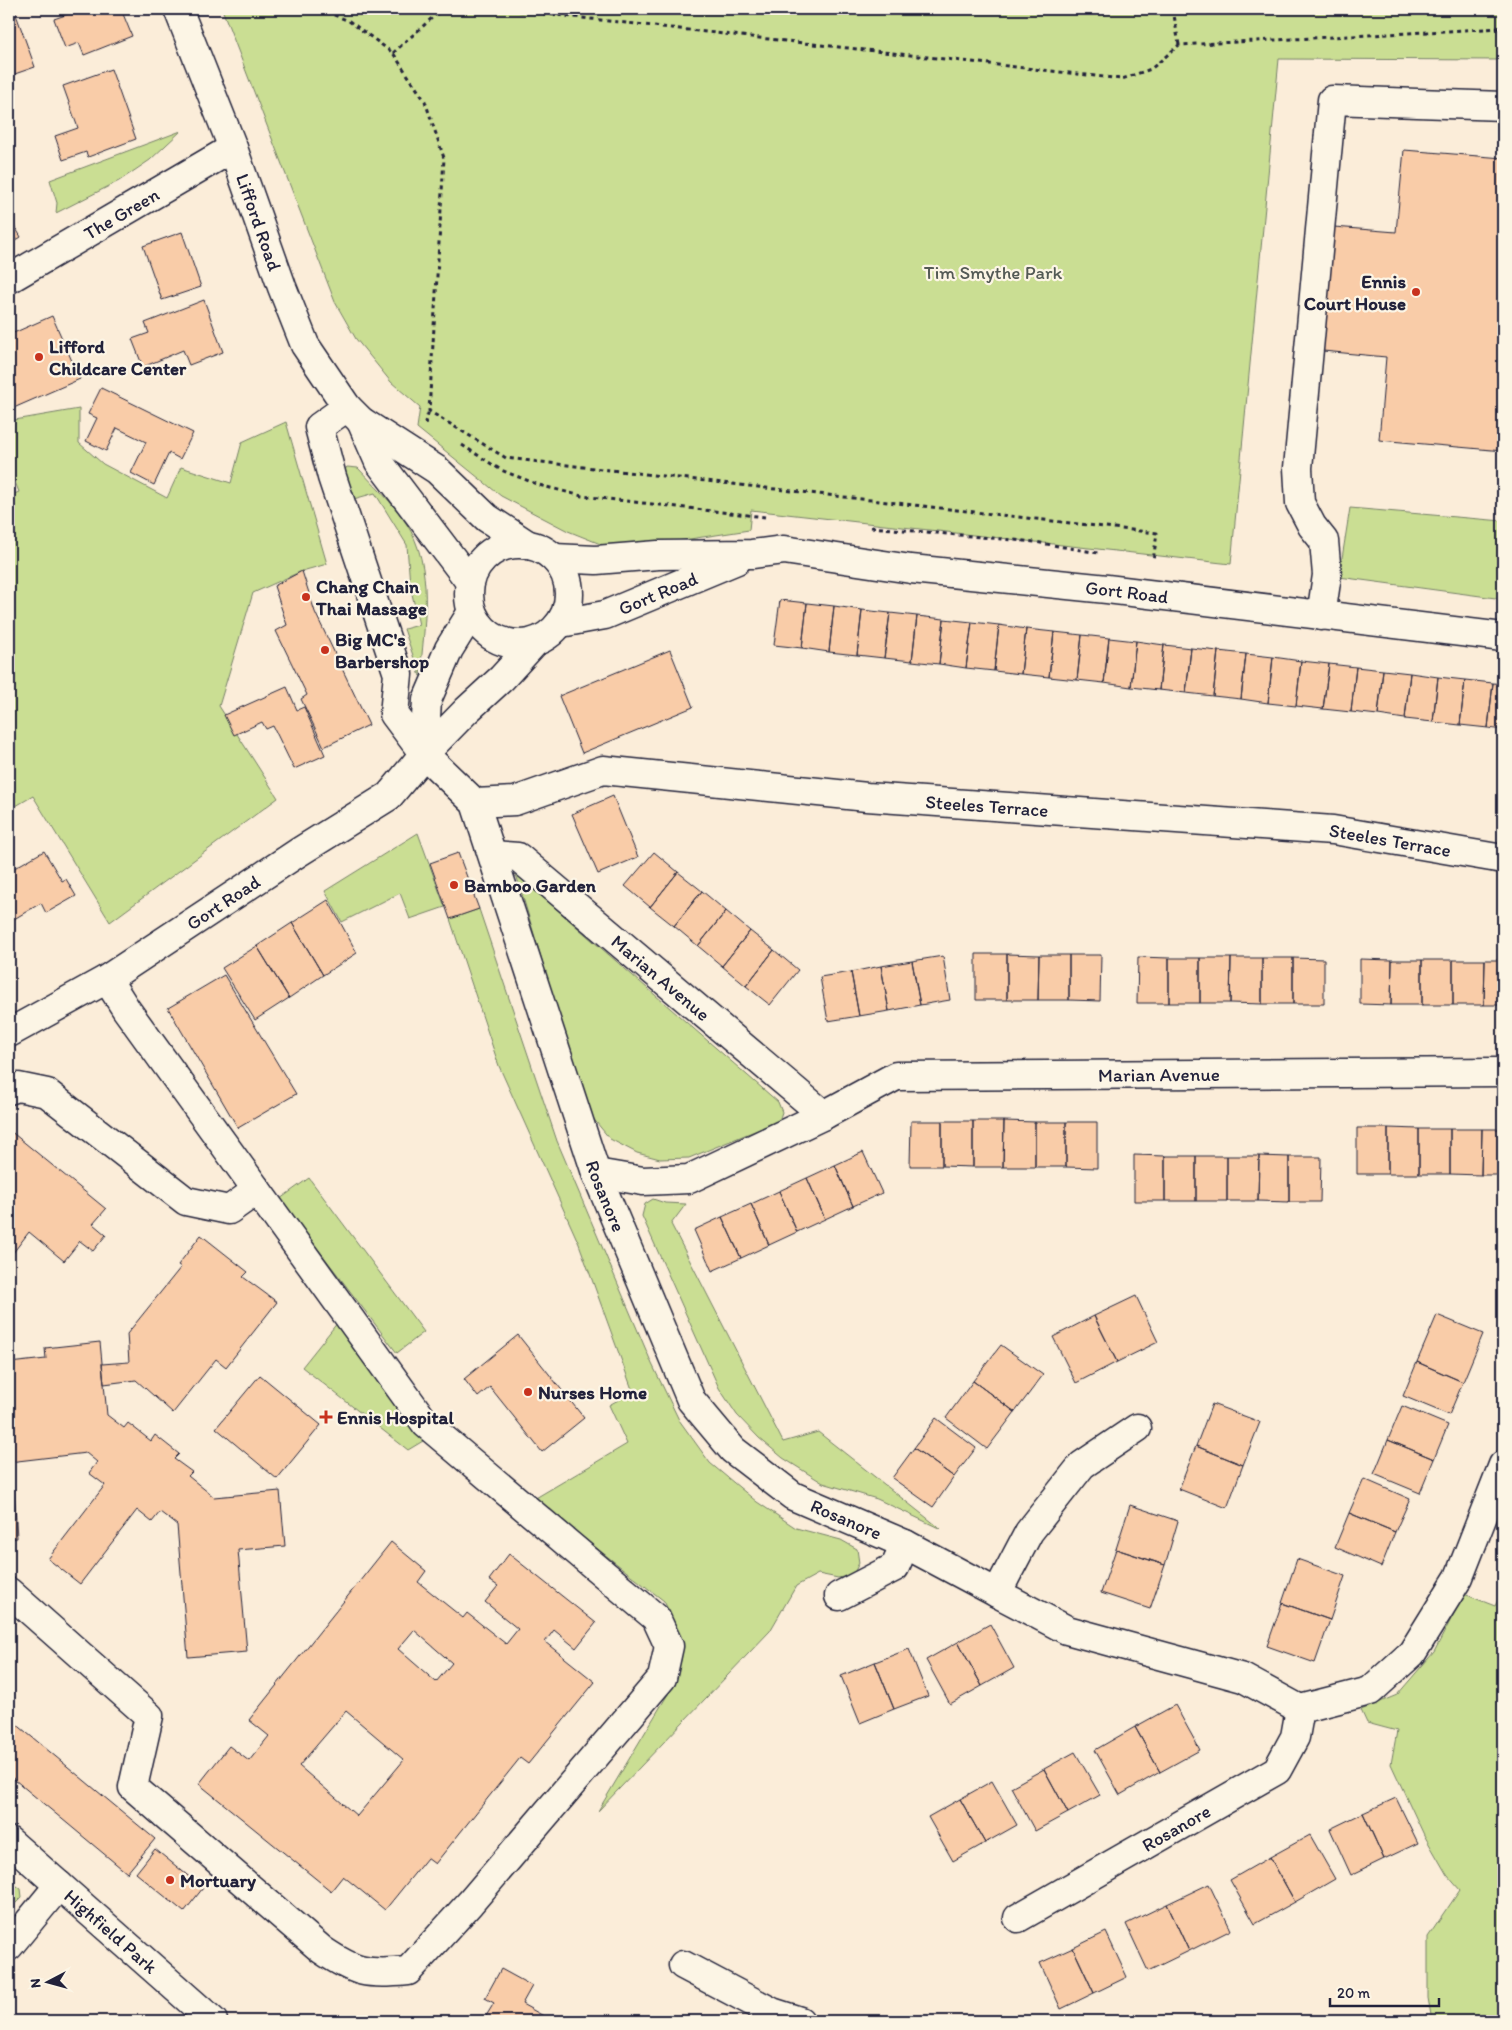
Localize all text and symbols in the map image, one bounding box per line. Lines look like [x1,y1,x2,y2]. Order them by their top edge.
street label: Lifford Road [231,171,287,274]
street label: The Green [80,183,164,245]
park label: Tim Smythe Park [924,261,1062,284]
place label: Ennis Court House [1304,270,1406,315]
marker: Ennis Court House [1410,286,1422,298]
place label: Lifford Childcare Center [49,335,187,380]
marker: Lifford Childcare Center [33,351,45,363]
street label: Gort Road [615,567,702,620]
place label: Chang Chain Thai Massage [315,575,427,620]
street label: Gort Road [1084,576,1170,608]
marker: Chang Chain Thai Massage [300,591,312,603]
place label: Big MC's Barbershop [335,628,429,673]
marker: Big MC's Barbershop [319,644,331,656]
street label: Steeles Terrace [925,790,1049,822]
street label: Steeles Terrace [1327,819,1453,862]
street label: Gort Road [182,870,265,935]
place label: Bamboo Garden [464,874,597,897]
marker: Bamboo Garden [448,879,460,891]
street label: Marian Avenue [607,930,715,1026]
street label: Marian Avenue [1098,1063,1220,1087]
street label: Rosanore [581,1157,630,1235]
place label: Nurses Home [538,1381,647,1404]
marker: Nurses Home [522,1386,534,1398]
place label: Ennis Hospital [337,1406,454,1429]
marker: Ennis Hospital [319,1410,333,1424]
street label: Rosanore [807,1494,885,1545]
street label: Rosanore [1138,1799,1215,1857]
place label: Mortuary [180,1869,256,1892]
marker: Mortuary [164,1874,176,1886]
street label: Highfield Park [59,1884,162,1979]
north arrow [22,1958,72,2008]
scale bar [1330,1975,1438,2007]
text: N [27,1978,45,1989]
text: 20 m [1337,1984,1371,2002]

